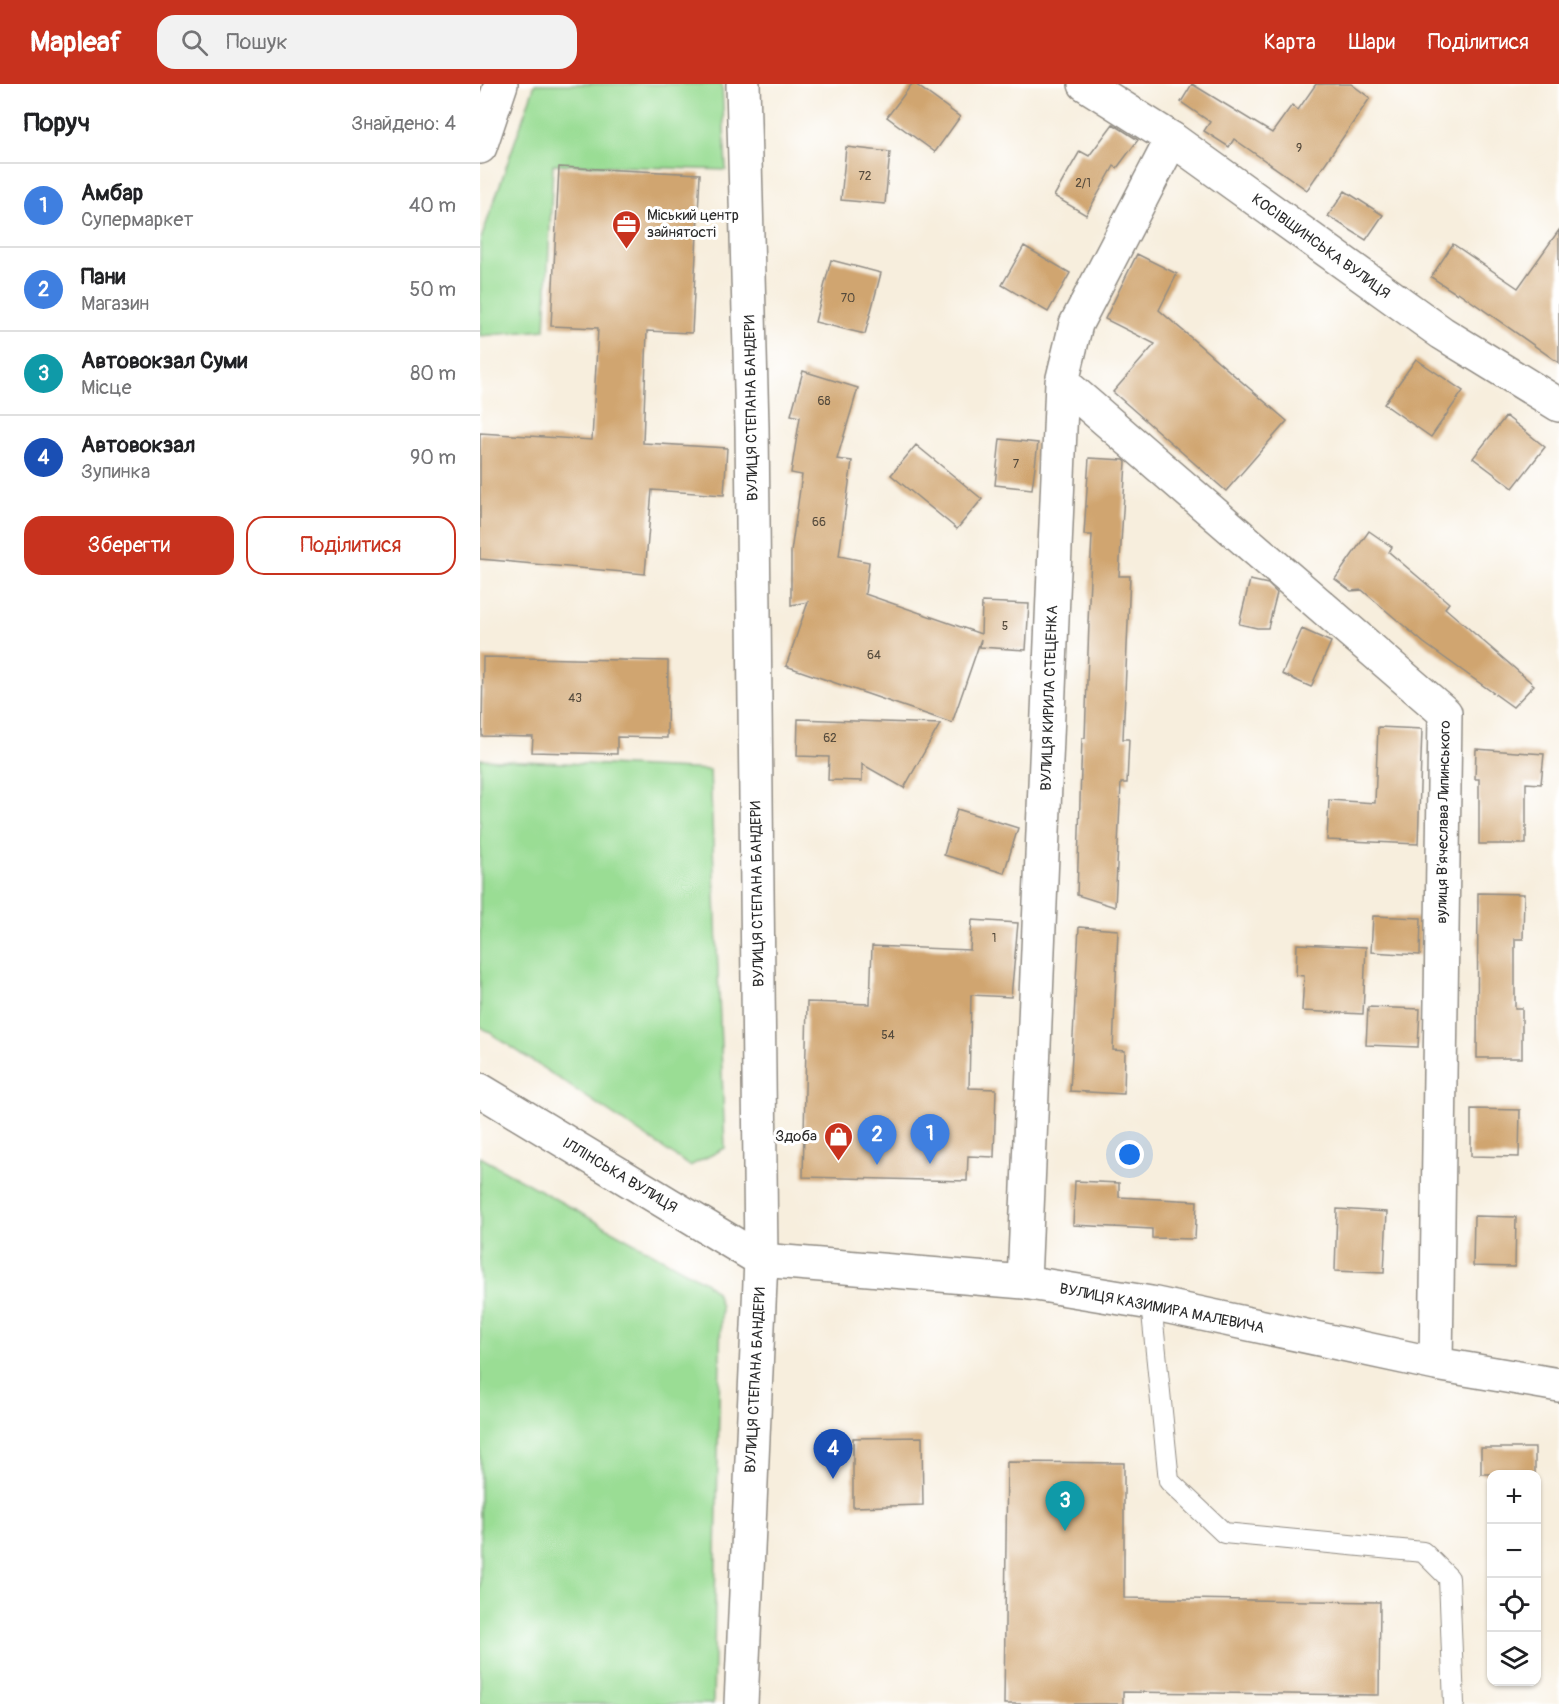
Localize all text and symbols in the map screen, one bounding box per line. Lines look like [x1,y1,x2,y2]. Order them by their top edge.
search box [157,15,577,69]
text: Mapleaf [30,25,121,60]
icon: search [178,26,211,59]
text: Пошук [226,28,288,56]
text: Карта [1264,29,1316,56]
text: Шари [1349,29,1395,56]
text: Поділитися [1428,29,1529,56]
text: Поруч [24,107,90,139]
text: Знайдено: 4 [351,111,456,136]
house number: 9 [1296,141,1302,156]
house number: 72 [858,169,872,184]
house number: 2/1 [1075,176,1091,191]
text: Амбар [81,179,143,207]
street label: КОСІВЩИНСЬКА ВУЛИЦЯ [1248,190,1394,303]
text: 1 [40,193,47,218]
text: 40 m [409,193,456,218]
place label: Міський центр зайнятості [647,206,739,242]
text: Супермаркет [81,207,193,232]
office icon: Міський центр зайнятості [610,208,642,250]
text: Пани [81,263,125,291]
text: 2 [38,277,49,302]
text: 50 m [409,277,456,302]
text: Магазин [81,291,149,316]
house number: 70 [841,291,855,306]
street label: ВУЛИЦЯ СТЕПАНА БАНДЕРИ [740,315,763,501]
text: Автовокзал Суми [81,347,247,375]
text: 3 [38,361,49,386]
text: 80 m [410,361,456,386]
text: Місце [81,375,132,400]
house number: 68 [817,394,831,409]
text: Автовокзал [81,431,195,459]
text: 4 [38,445,49,470]
text: 90 m [410,445,456,470]
house number: 7 [1013,457,1020,472]
text: Зупинка [81,459,150,484]
house number: 66 [812,515,826,530]
button: Зберегти [24,516,234,575]
button: Поділитися [246,516,456,575]
street label: ВУЛИЦЯ КИРИЛА СТЕЦЕНКА [1037,605,1062,791]
house number: 5 [1002,619,1008,634]
house number: 64 [867,648,881,663]
house number: 43 [568,691,582,706]
street label: вулиця Вʼячеслава Липинського [1432,720,1455,924]
house number: 62 [823,731,837,746]
street label: ВУЛИЦЯ СТЕПАНА БАНДЕРИ [746,801,769,987]
house number: 1 [992,931,996,946]
house number: 54 [881,1028,895,1043]
pin: 1 [910,1114,950,1164]
pin: 2 [858,1116,896,1165]
shop icon: Здоба [822,1120,854,1162]
place label: Здоба [775,1127,817,1146]
street label: ІЛЛІНСЬКА ВУЛИЦЯ [559,1134,681,1217]
your location [1115,1140,1144,1169]
street label: ВУЛИЦЯ КАЗИМИРА МАЛЕВИЧА [1058,1279,1266,1338]
street label: ВУЛИЦЯ СТЕПАНА БАНДЕРИ [741,1287,770,1473]
pin: 4 [814,1430,852,1479]
map controls [1487,1470,1541,1686]
button: + [1487,1470,1541,1524]
pin: 3 [1046,1482,1084,1531]
button: − [1487,1524,1541,1578]
button: locate [1487,1578,1541,1632]
button: layers [1487,1632,1541,1686]

